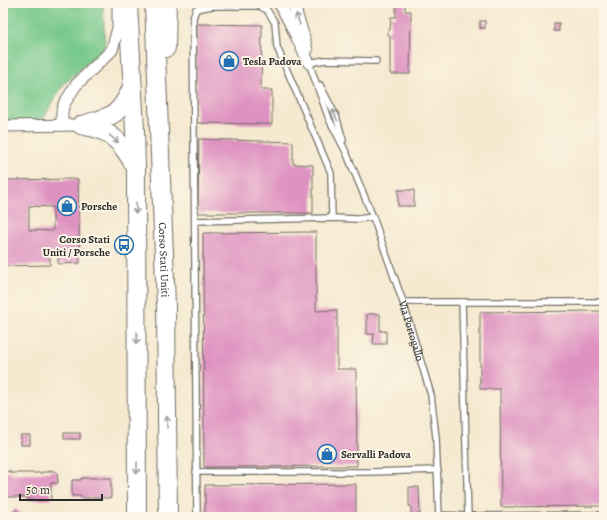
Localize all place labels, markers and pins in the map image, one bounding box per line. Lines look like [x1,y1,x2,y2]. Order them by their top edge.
shop icon: Tesla Padova [218,50,240,72]
place label: Tesla Padova [243,54,302,69]
shop icon: Porsche [56,195,78,217]
place label: Porsche [81,199,117,214]
place label: Corso Stati Uniti / Porsche [43,232,110,260]
bus stop icon: Corso Stati Uniti / Porsche [113,234,135,256]
shop icon: Servalli Padova [316,443,338,465]
place label: Servalli Padova [341,447,412,462]

